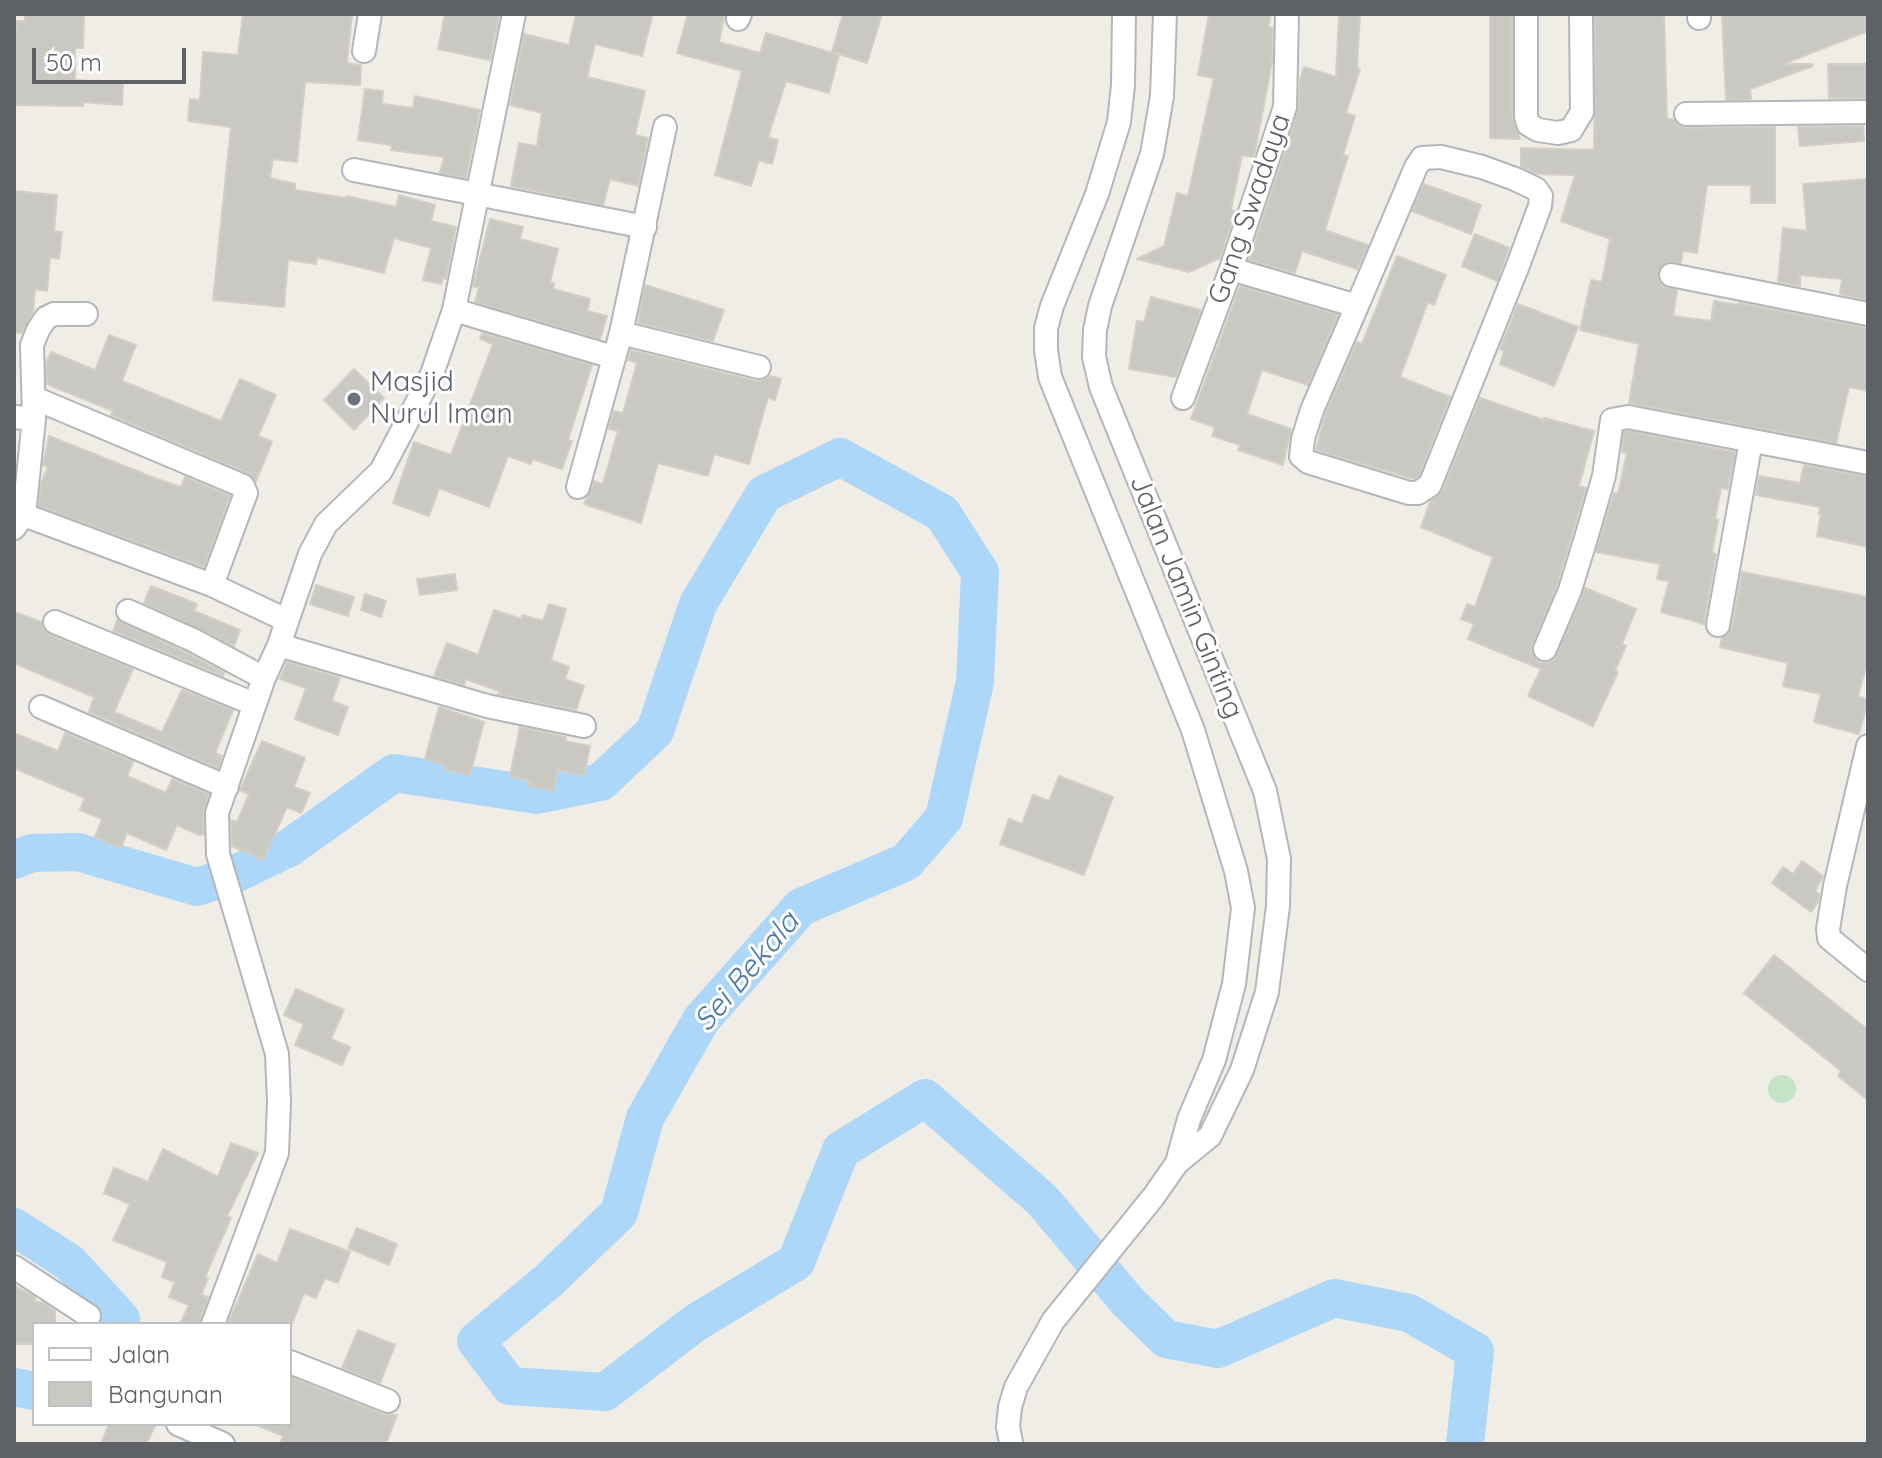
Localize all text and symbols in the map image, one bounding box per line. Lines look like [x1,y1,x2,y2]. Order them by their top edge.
scale bar [36,32,190,82]
text: 50 m [46,47,102,77]
street label: Gang Swadaya [1202,110,1298,308]
place label: Masjid Nurul Iman [370,366,513,432]
marker: Masjid Nurul Iman [345,390,363,408]
street label: Jalan Jamin Ginting [1122,470,1250,724]
water label: Sei Bekala [687,905,807,1039]
legend [32,1322,292,1426]
text: Jalan [108,1339,170,1369]
text: Bangunan [108,1379,223,1409]

